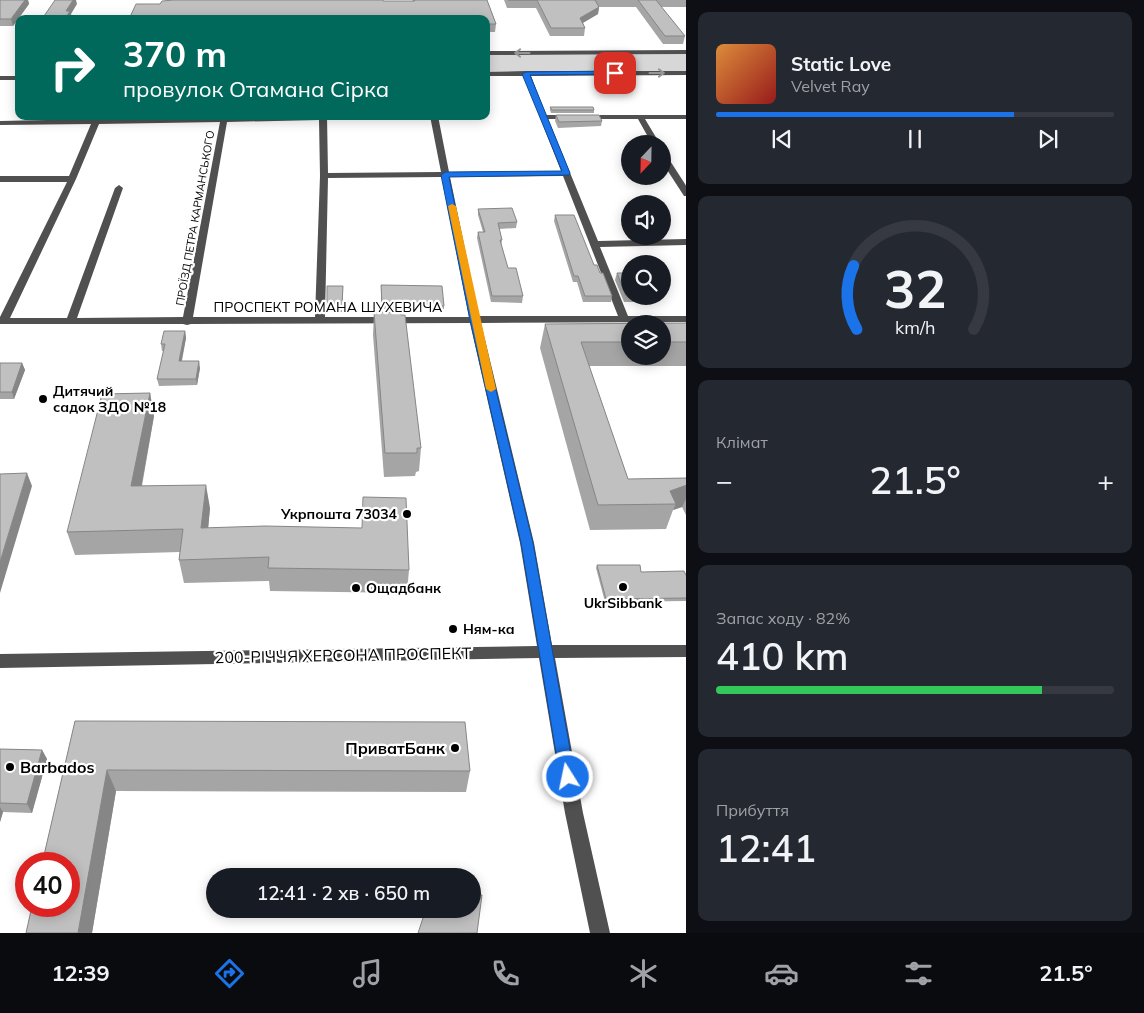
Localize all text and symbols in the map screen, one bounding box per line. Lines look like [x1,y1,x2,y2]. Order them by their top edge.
text: 370 m [123,32,227,76]
icon: right [40,35,105,100]
one-way arrow [514,48,530,58]
pin [594,52,636,94]
text: Static Love [791,52,891,76]
icon: arrive [601,59,629,87]
one-way arrow [649,68,665,78]
text: провулок Отамана Сірка [123,75,389,103]
text: Velvet Ray [791,76,870,96]
icon: previous [768,125,796,153]
icon: pause [901,125,929,153]
icon: next [1034,125,1062,153]
street label: ПРОЇЗД ПЕТРА КАРМАНСЬКОГО [173,129,217,307]
north arrow [621,135,671,185]
map controls [621,135,671,365]
button: sound [621,195,671,245]
button: search [621,255,671,305]
text: 32 [884,256,946,321]
street label: ПРОСПЕКТ РОМАНА ШУХЕВИЧА [214,298,443,316]
button: layers [621,315,671,365]
text: km/h [895,316,935,338]
place label: Дитячий садок ЗДО №18 [53,382,166,416]
marker: Дитячий садок ЗДО №18 [37,393,49,405]
text: Клімат [716,432,768,452]
text: 21.5° [869,456,961,504]
text: − [716,463,733,498]
text: + [1097,463,1114,498]
place label: Укрпошта 73034 [280,505,398,523]
marker: Укрпошта 73034 [401,508,413,520]
place label: Ощадбанк [366,579,442,597]
marker: UkrSibbank [617,581,629,593]
marker: Ощадбанк [350,582,362,594]
place label: UkrSibbank [584,594,663,612]
text: Запас ходу · 82% [716,608,850,628]
place label: Ням-ка [463,620,515,638]
marker: Ням-ка [447,623,459,635]
text: 410 km [716,632,849,680]
street label: 200-РІЧЧЯ ХЕРСОНА ПРОСПЕКТ [215,643,472,667]
place label: ПриватБанк [345,738,446,758]
marker: ПриватБанк [449,742,461,754]
position arrow [541,750,593,802]
place label: Barbados [20,757,95,777]
marker: Barbados [4,761,16,773]
text: Прибуття [716,800,789,820]
text: 12:41 [716,824,816,872]
speed limit sign: 40 [15,852,80,917]
text: 12:41 · 2 хв · 650 m [257,881,430,905]
icon: directions [212,956,247,991]
icon: music [350,956,385,991]
icon: phone [488,956,523,991]
icon: climate [626,956,661,991]
icon: car [764,956,799,991]
icon: filters [901,956,936,991]
text: 12:39 [51,959,110,987]
text: 21.5° [1039,959,1093,987]

